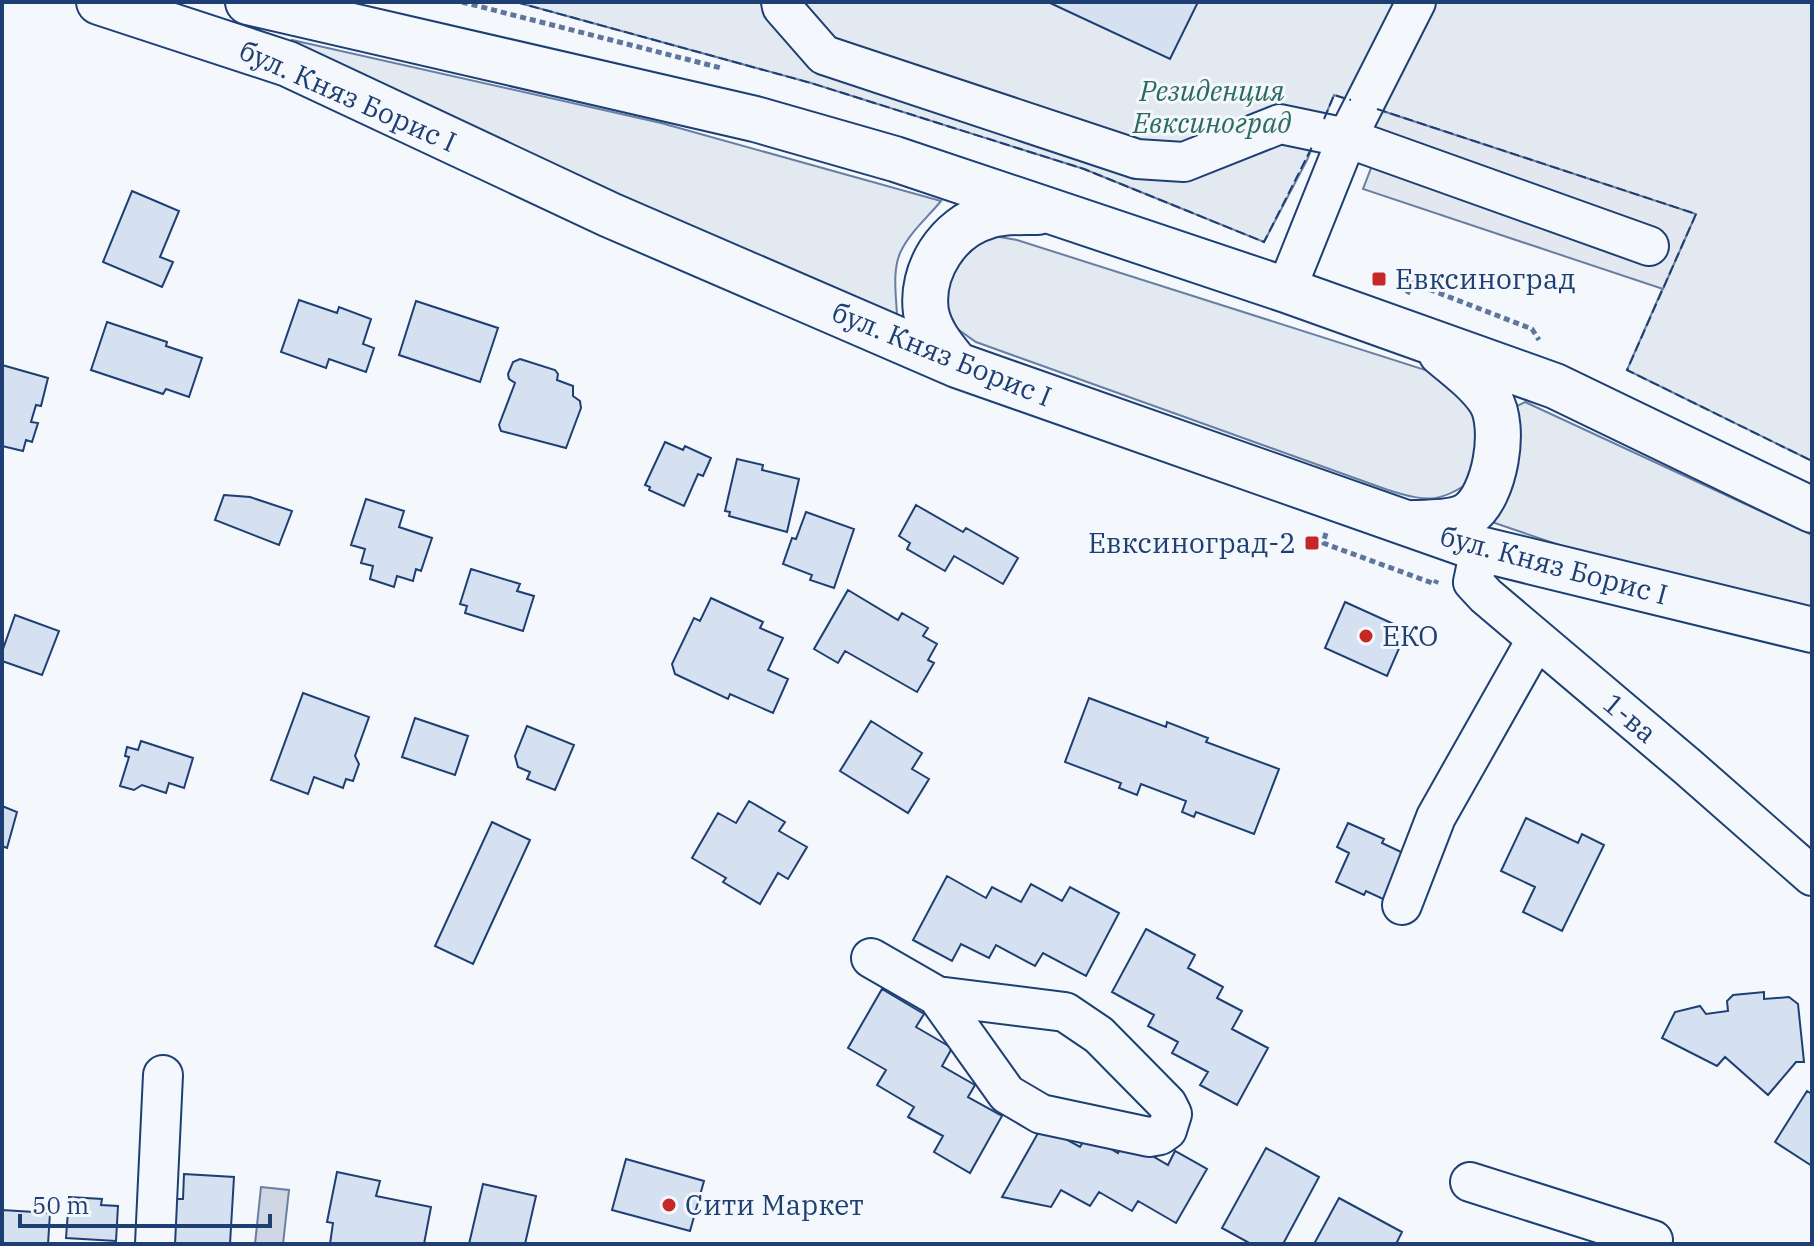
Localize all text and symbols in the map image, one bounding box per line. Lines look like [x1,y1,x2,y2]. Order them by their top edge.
street label: бул. Княз Борис I [234,31,462,160]
park label: Резиденция Евксиноград [1132,72,1291,141]
place label: Евксиноград [1395,260,1576,297]
marker: Евксиноград [1370,270,1388,288]
street label: бул. Княз Борис I [827,293,1057,414]
street label: бул. Княз Борис I [1436,516,1672,613]
place label: Евксиноград-2 [1088,524,1296,561]
marker: Евксиноград-2 [1303,534,1321,552]
place label: ЕКО [1382,617,1438,654]
marker: ЕКО [1357,627,1375,645]
street label: 1-ва [1596,685,1665,751]
scale bar [20,1178,270,1228]
place label: Сити Маркет [685,1186,864,1223]
text: 50 m [32,1189,89,1221]
marker: Сити Маркет [660,1196,678,1214]

